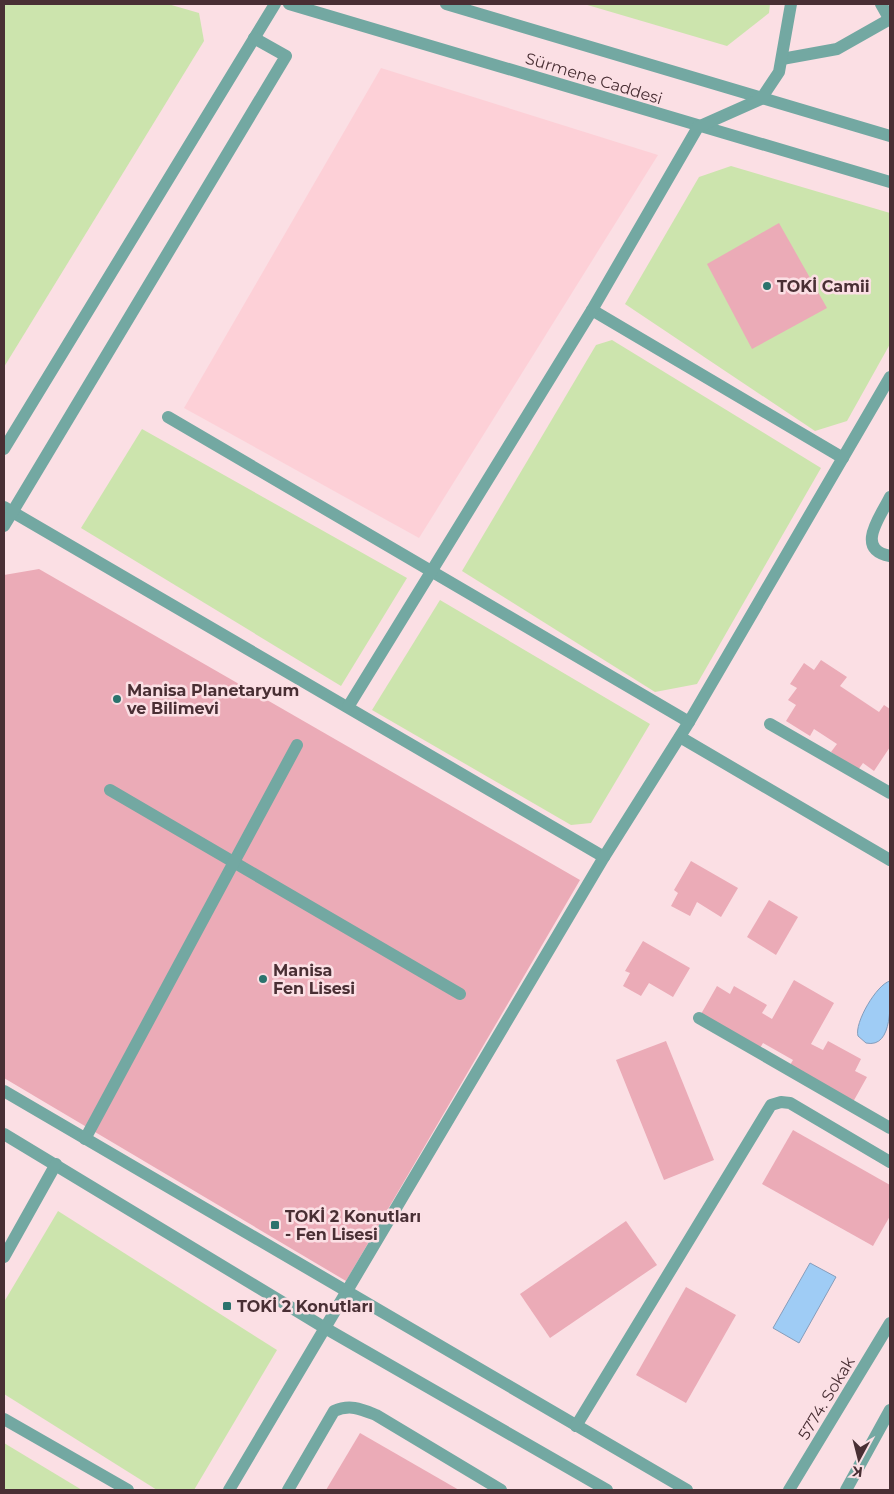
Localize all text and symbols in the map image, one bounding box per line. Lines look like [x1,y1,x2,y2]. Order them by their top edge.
street label: Sürmene Caddesi [523,49,665,108]
place label: TOKİ Camii [777,277,870,296]
marker: TOKİ Camii [761,280,773,292]
place label: Manisa Planetaryum ve Bilimevi [126,681,299,718]
marker: Manisa Planetaryum ve Bilimevi [111,693,123,705]
place label: Manisa Fen Lisesi [273,961,355,998]
marker: Manisa Fen Lisesi [257,973,269,985]
place label: TOKİ 2 Konutları - Fen Lisesi [285,1207,421,1244]
marker: TOKİ 2 Konutları - Fen Lisesi [269,1219,281,1231]
place label: TOKİ 2 Konutları [237,1297,373,1316]
marker: TOKİ 2 Konutları [221,1300,233,1312]
street label: 5774. Sokak [794,1353,859,1443]
north arrow [834,1434,884,1484]
text: K [851,1462,864,1481]

